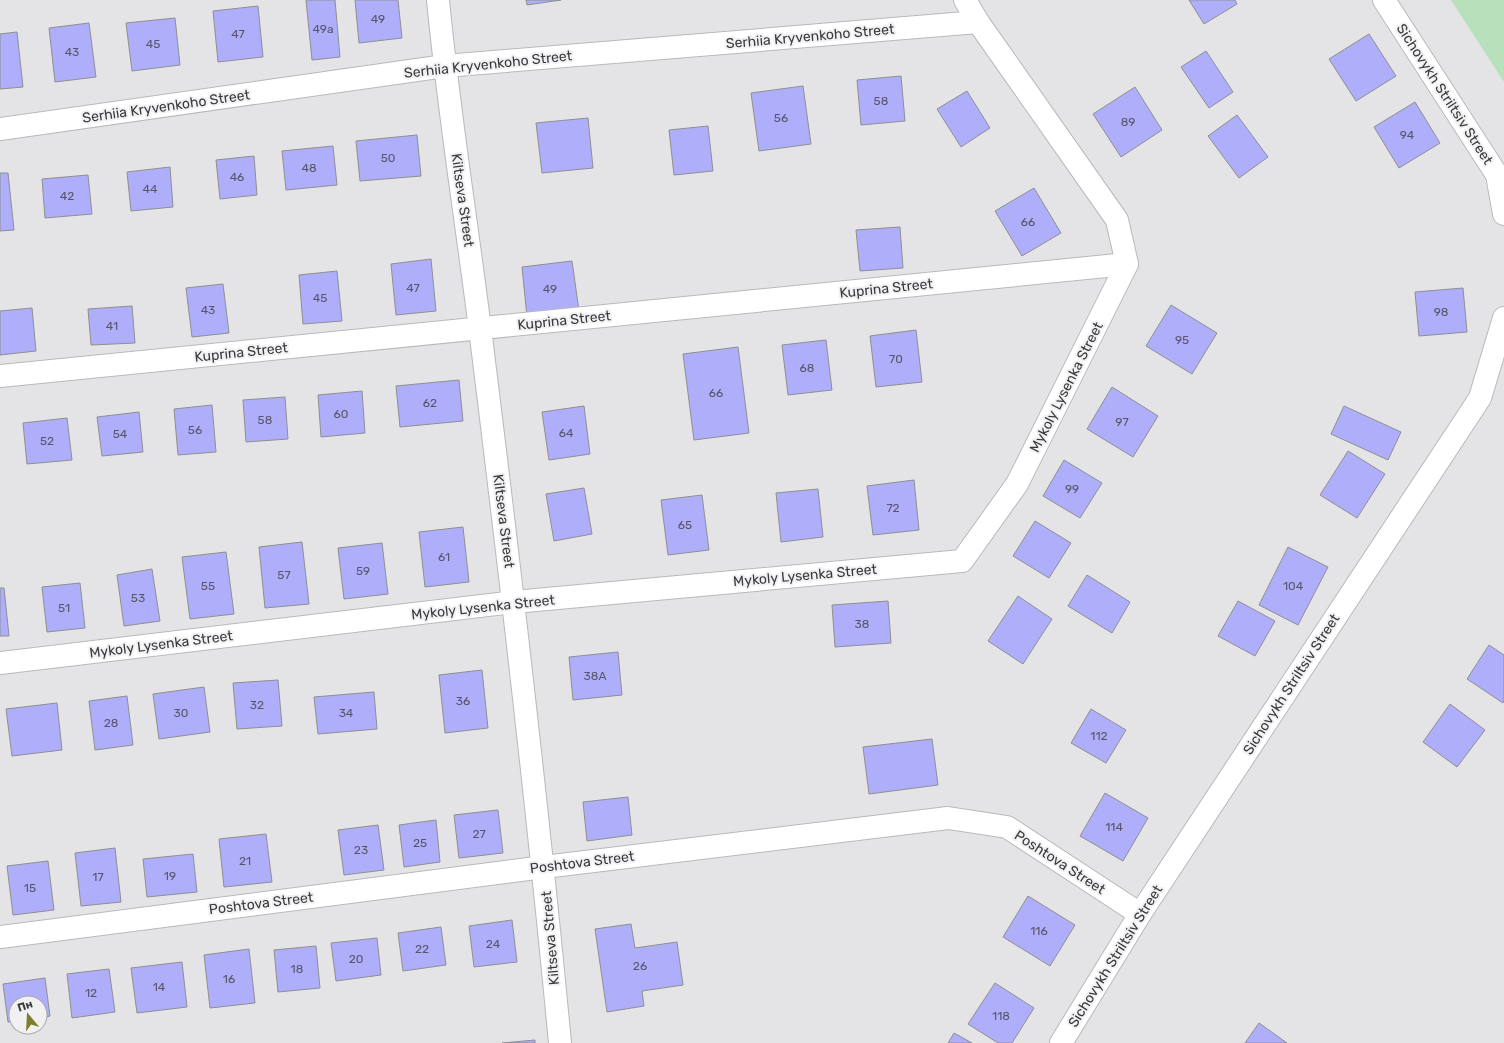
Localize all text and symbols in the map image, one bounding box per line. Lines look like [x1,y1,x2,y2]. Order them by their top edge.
house number: 49 [371,12,385,26]
street label: Serhiia Kryvenkoho Street [725,21,895,52]
street label: Sichovykh Striltsiv Street [1393,21,1497,168]
house number: 49а [312,22,334,36]
house number: 47 [231,27,245,41]
house number: 45 [146,37,160,51]
house number: 43 [65,45,79,59]
street label: Serhiia Kryvenkoho Street [403,47,573,82]
street label: Serhiia Kryvenkoho Street [81,86,251,127]
house number: 58 [874,94,888,108]
house number: 56 [774,111,788,125]
house number: 89 [1121,115,1135,129]
house number: 94 [1400,128,1415,142]
house number: 50 [381,151,395,165]
street label: Kiltseva Street [448,152,478,249]
house number: 48 [301,161,317,175]
house number: 46 [230,170,244,184]
house number: 44 [143,182,158,196]
house number: 42 [60,189,74,203]
house number: 66 [1021,215,1035,229]
street label: Kuprina Street [839,275,934,302]
house number: 47 [406,281,420,295]
house number: 49 [543,282,557,296]
house number: 45 [313,291,327,305]
house number: 43 [201,303,215,317]
house number: 98 [1434,305,1448,319]
street label: Kuprina Street [517,307,612,334]
house number: 41 [106,319,118,333]
street label: Mykoly Lysenka Street [1026,319,1107,455]
house number: 95 [1175,333,1189,347]
street label: Kuprina Street [194,339,289,366]
house number: 70 [889,352,903,366]
house number: 68 [800,361,814,375]
house number: 66 [709,386,723,400]
house number: 62 [423,396,437,410]
house number: 60 [334,407,348,421]
house number: 58 [258,413,272,427]
house number: 97 [1115,415,1129,429]
house number: 56 [188,423,202,437]
house number: 64 [559,426,574,440]
house number: 54 [113,427,128,441]
house number: 52 [40,434,54,448]
street label: Kiltseva Street [489,473,518,570]
house number: 99 [1065,482,1079,496]
house number: 72 [886,501,900,515]
house number: 65 [678,518,692,532]
house number: 61 [438,550,450,564]
street label: Mykoly Lysenka Street [732,561,878,590]
house number: 59 [356,564,370,578]
house number: 57 [277,568,291,582]
house number: 55 [201,579,215,593]
house number: 104 [1283,579,1304,593]
house number: 53 [131,591,145,605]
street label: Mykoly Lysenka Street [410,591,556,623]
house number: 51 [58,601,70,615]
street label: Sichovykh Striltsiv Street [1240,610,1344,758]
house number: 38 [855,617,869,631]
street label: Mykoly Lysenka Street [88,627,234,662]
house number: 38А [584,669,606,683]
house number: 36 [456,694,470,708]
house number: 32 [250,698,264,712]
house number: 30 [174,706,188,720]
house number: 34 [339,706,354,720]
house number: 28 [104,716,118,730]
house number: 112 [1090,729,1108,743]
house number: 114 [1105,820,1123,834]
house number: 27 [472,827,486,841]
street label: Poshtova Street [1011,827,1109,898]
house number: 25 [413,836,427,850]
house number: 23 [354,843,368,857]
street label: Poshtova Street [529,848,636,877]
house number: 21 [239,854,251,868]
house number: 19 [164,869,176,883]
house number: 17 [92,870,104,884]
house number: 15 [24,881,36,895]
street label: Sichovykh Striltsiv Street [1065,882,1166,1030]
street label: Poshtova Street [208,889,315,918]
street label: Kiltseva Street [538,890,563,986]
house number: 116 [1030,924,1048,938]
house number: 24 [486,937,501,951]
house number: 22 [415,942,429,956]
house number: 20 [349,952,363,966]
house number: 26 [633,959,647,973]
house number: 18 [291,962,303,976]
house number: 16 [223,972,235,986]
house number: 14 [153,980,166,994]
house number: 12 [85,986,97,1000]
north arrow [8,995,48,1035]
text: Пн [16,997,34,1014]
house number: 118 [992,1009,1010,1023]

